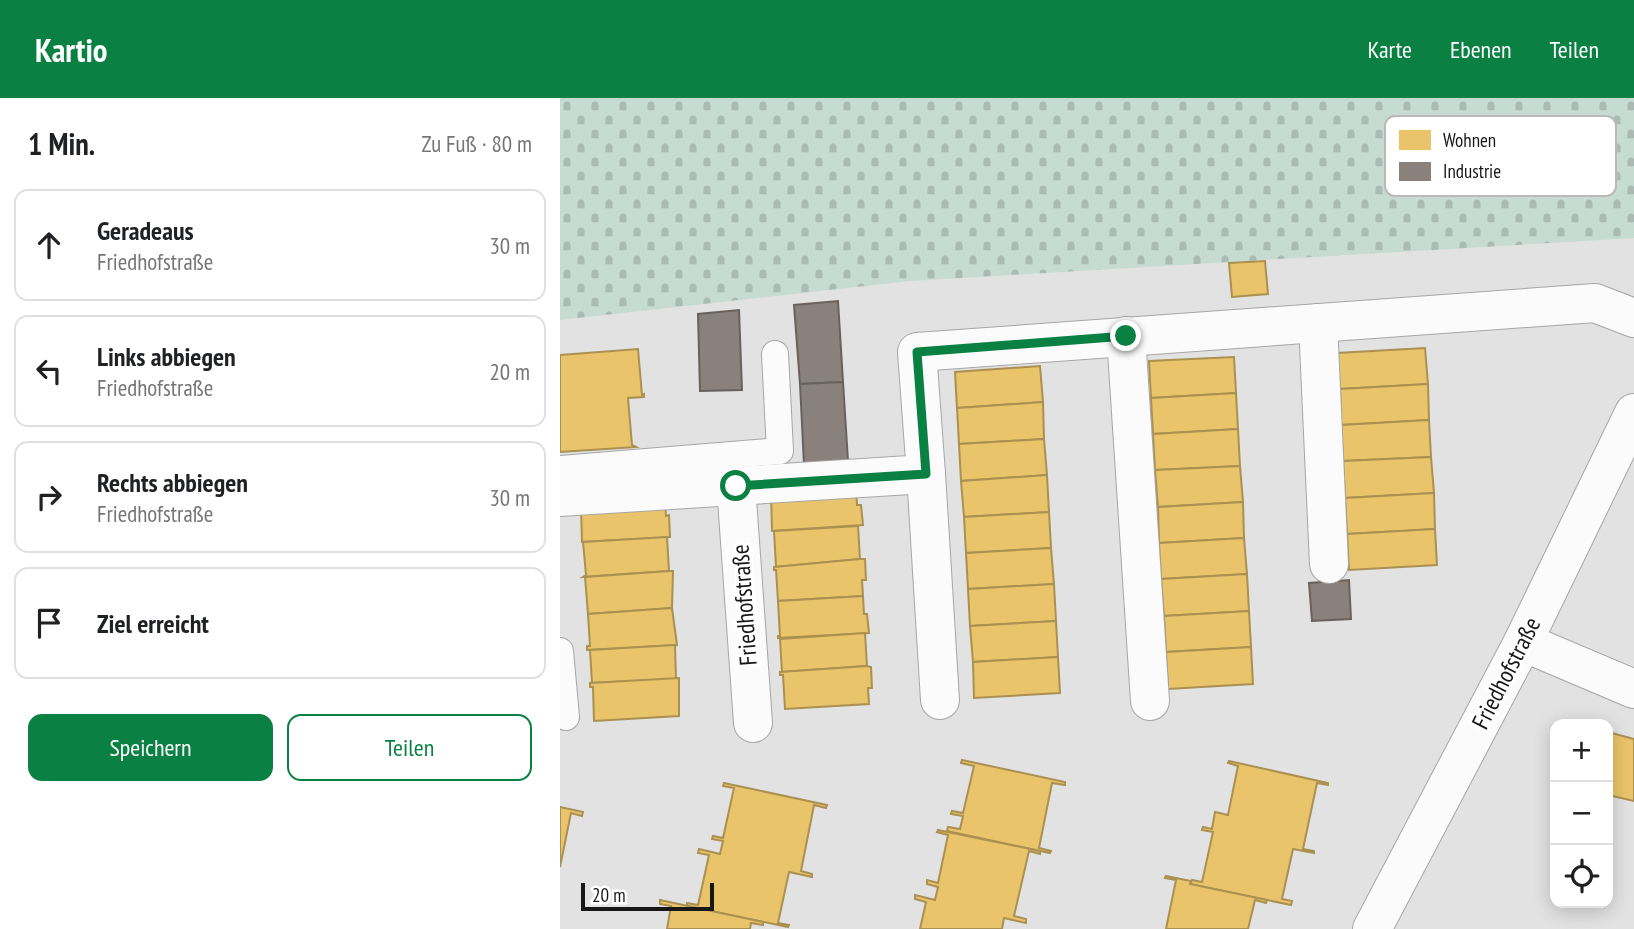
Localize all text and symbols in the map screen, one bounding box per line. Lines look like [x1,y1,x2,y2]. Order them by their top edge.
text: Kartio [35,28,108,71]
text: Karte [1368,34,1412,65]
text: Ebenen [1450,34,1512,65]
text: Teilen [1550,34,1599,65]
legend [1385,116,1616,196]
text: 1 Min. [28,124,95,163]
text: Wohnen [1443,128,1496,152]
text: Zu Fuß · 80 m [422,129,532,158]
text: Industrie [1443,159,1501,183]
text: Geradeaus [97,214,194,247]
icon: ahead [30,226,68,264]
text: 30 m [489,231,530,260]
text: Friedhofstraße [97,247,213,276]
route end [1110,320,1141,351]
text: Links abbiegen [97,340,236,373]
icon: left [30,352,68,390]
text: 20 m [489,357,530,386]
text: Friedhofstraße [97,373,213,402]
text: Rechts abbiegen [97,466,248,499]
route start [720,470,751,501]
icon: right [30,478,68,516]
text: 30 m [489,483,530,512]
text: Friedhofstraße [97,499,213,528]
street label: Friedhofstraße [724,543,764,667]
icon: arrive [30,604,68,642]
text: Ziel erreicht [97,607,209,640]
street label: Friedhofstraße [1465,612,1547,734]
button: Speichern [28,714,273,781]
button: Teilen [287,714,532,781]
map controls [1550,719,1613,908]
button: + [1550,719,1613,782]
button: − [1550,782,1613,845]
button: locate [1550,845,1613,908]
scale bar [581,880,714,912]
text: 20 m [592,883,626,907]

